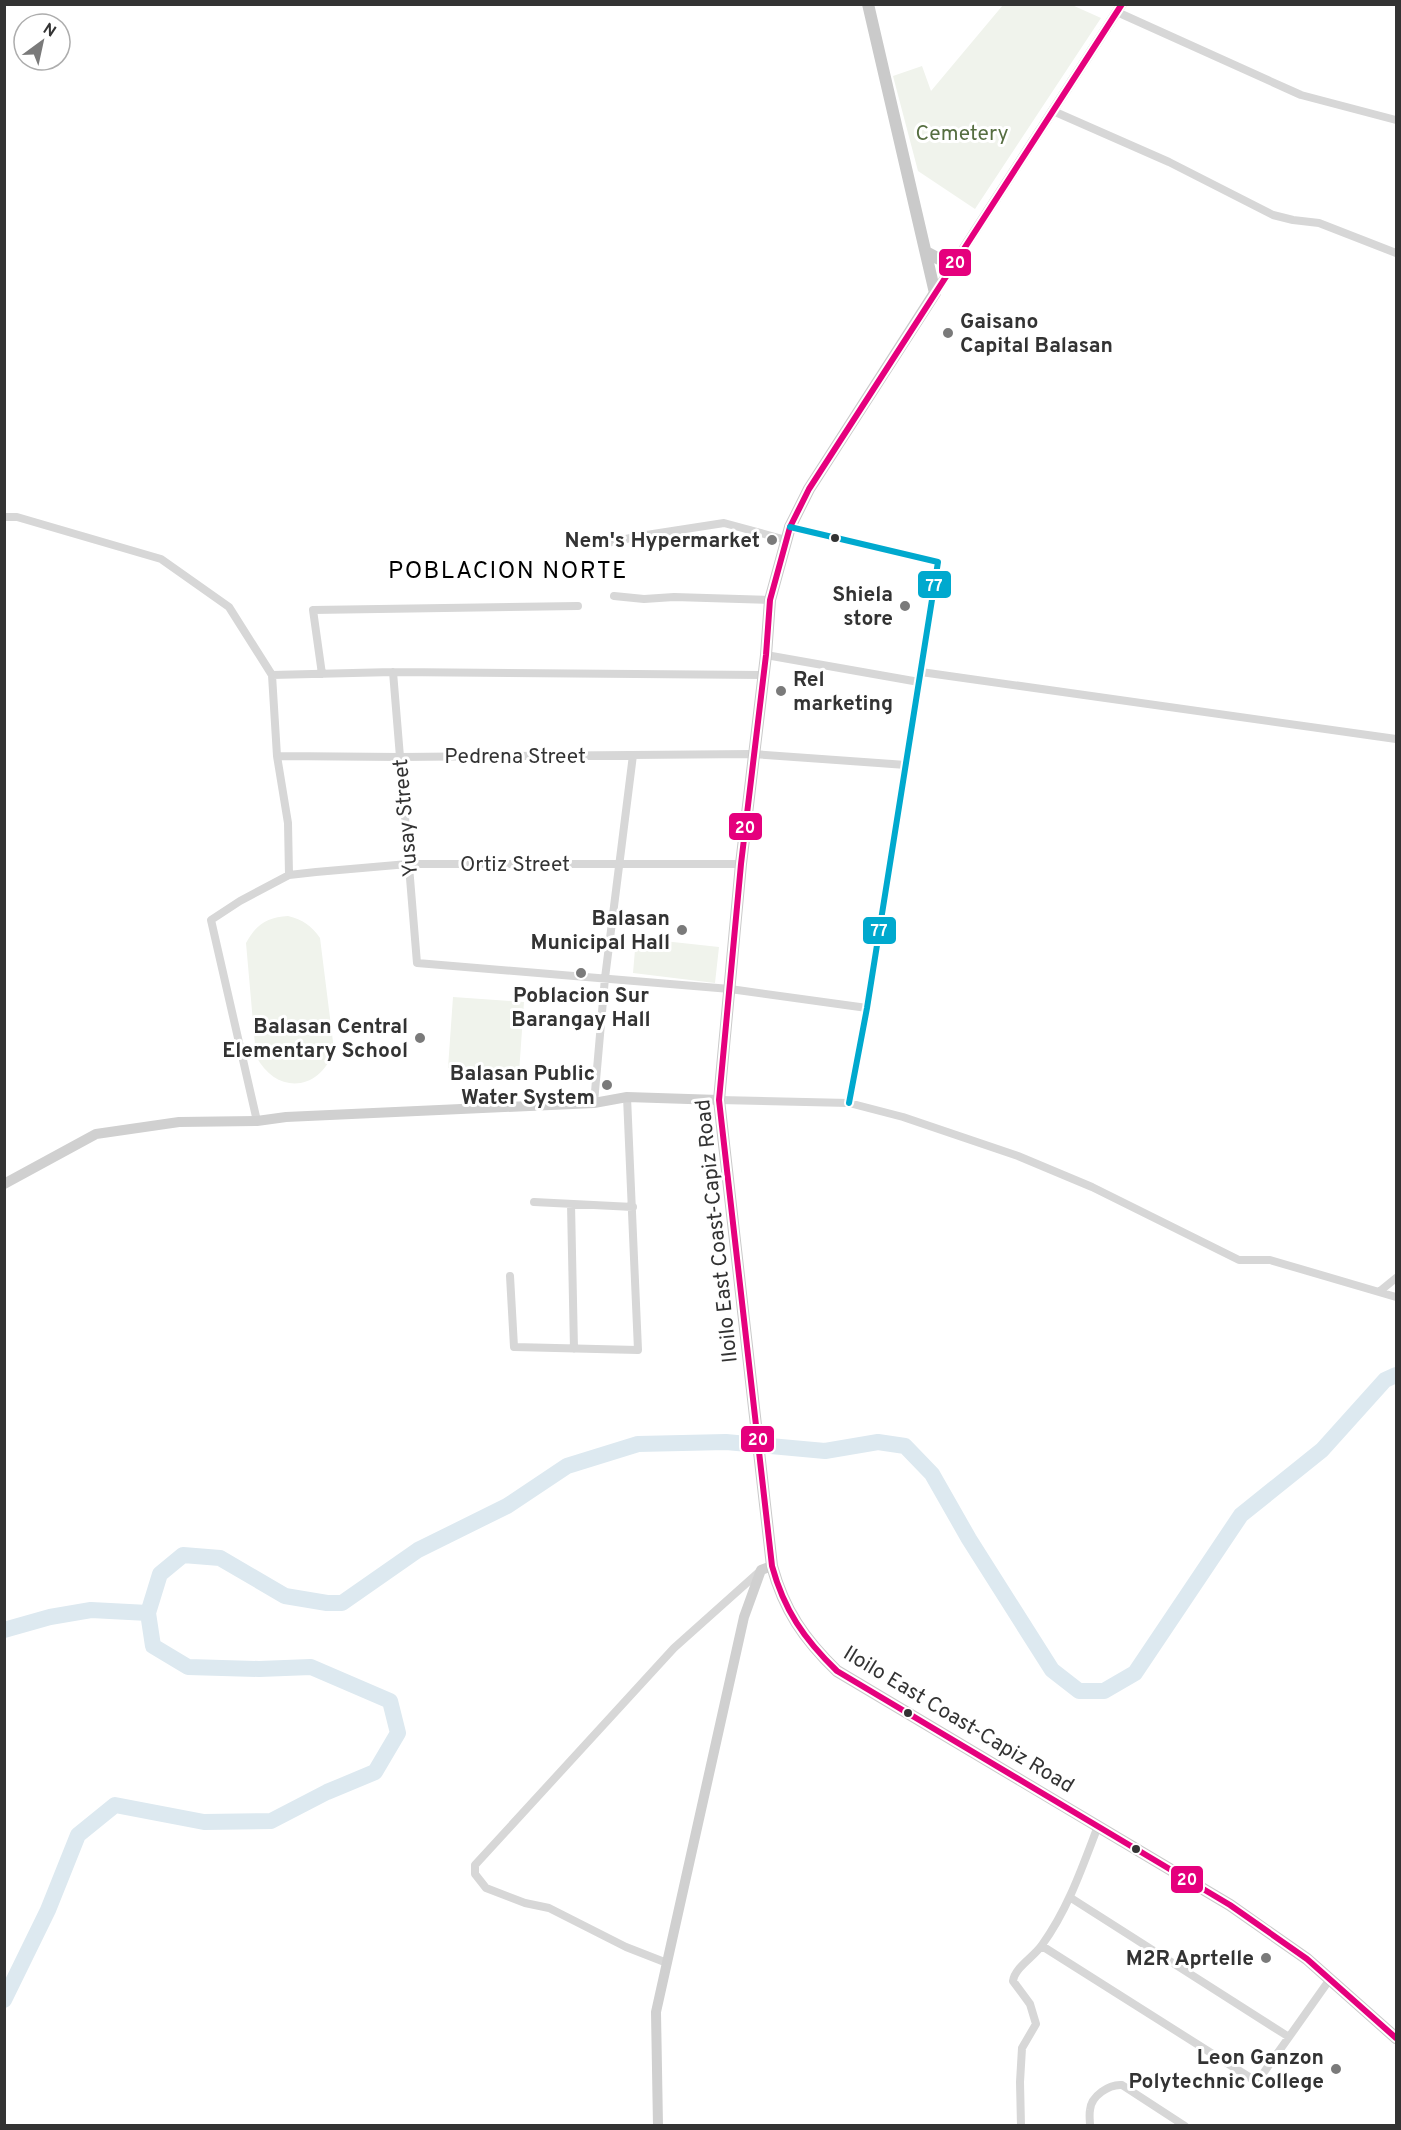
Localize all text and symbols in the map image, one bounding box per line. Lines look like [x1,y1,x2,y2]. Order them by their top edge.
north arrow [12,12,72,72]
text: N [39,20,59,43]
park label: Cemetery [915,121,1009,148]
line badge: 20 [938,248,972,277]
text: 20 [945,254,965,274]
place label: Gaisano Capital Balasan [960,309,1113,360]
marker: Gaisano Capital Balasan [941,326,955,340]
place label: Nem's Hypermarket [564,528,760,555]
unlabelled marker [829,532,841,544]
marker: Nem's Hypermarket [765,533,779,547]
district label: POBLACION NORTE [388,557,628,587]
line badge: 77 [917,570,952,599]
text: 77 [925,577,943,597]
place label: Shiela store [832,582,893,633]
marker: Shiela store [898,599,912,613]
place label: Rel marketing [793,667,893,718]
marker: Rel marketing [774,684,788,698]
street label: Pedrena Street [444,744,586,771]
street label: Yusay Street [388,758,425,878]
line badge: 20 [728,812,763,841]
text: 20 [735,819,755,839]
street label: Ortiz Street [460,852,570,879]
place label: Balasan Municipal Hall [530,906,670,957]
line badge: 77 [862,916,897,945]
text: 77 [870,922,888,942]
marker: Balasan Municipal Hall [675,923,689,937]
marker: Poblacion Sur Barangay Hall [574,966,588,980]
place label: Poblacion Sur Barangay Hall [511,983,651,1034]
place label: Balasan Central Elementary School [222,1014,408,1065]
marker: Balasan Central Elementary School [413,1031,427,1045]
place label: Balasan Public Water System [450,1061,595,1112]
marker: Balasan Public Water System [600,1078,614,1092]
street label: Iloilo East Coast-Capiz Road [690,1098,745,1364]
line badge: 20 [740,1425,775,1453]
text: 20 [748,1431,768,1451]
street label: Iloilo East Coast-Capiz Road [838,1641,1079,1800]
unlabelled marker [902,1707,914,1719]
unlabelled marker [1130,1843,1142,1855]
line badge: 20 [1170,1865,1204,1894]
text: 20 [1177,1871,1197,1891]
place label: M2R Aprtelle [1126,1946,1254,1973]
marker: M2R Aprtelle [1259,1951,1273,1965]
place label: Leon Ganzon Polytechnic College [1128,2045,1324,2096]
marker: Leon Ganzon Polytechnic College [1329,2062,1343,2076]

